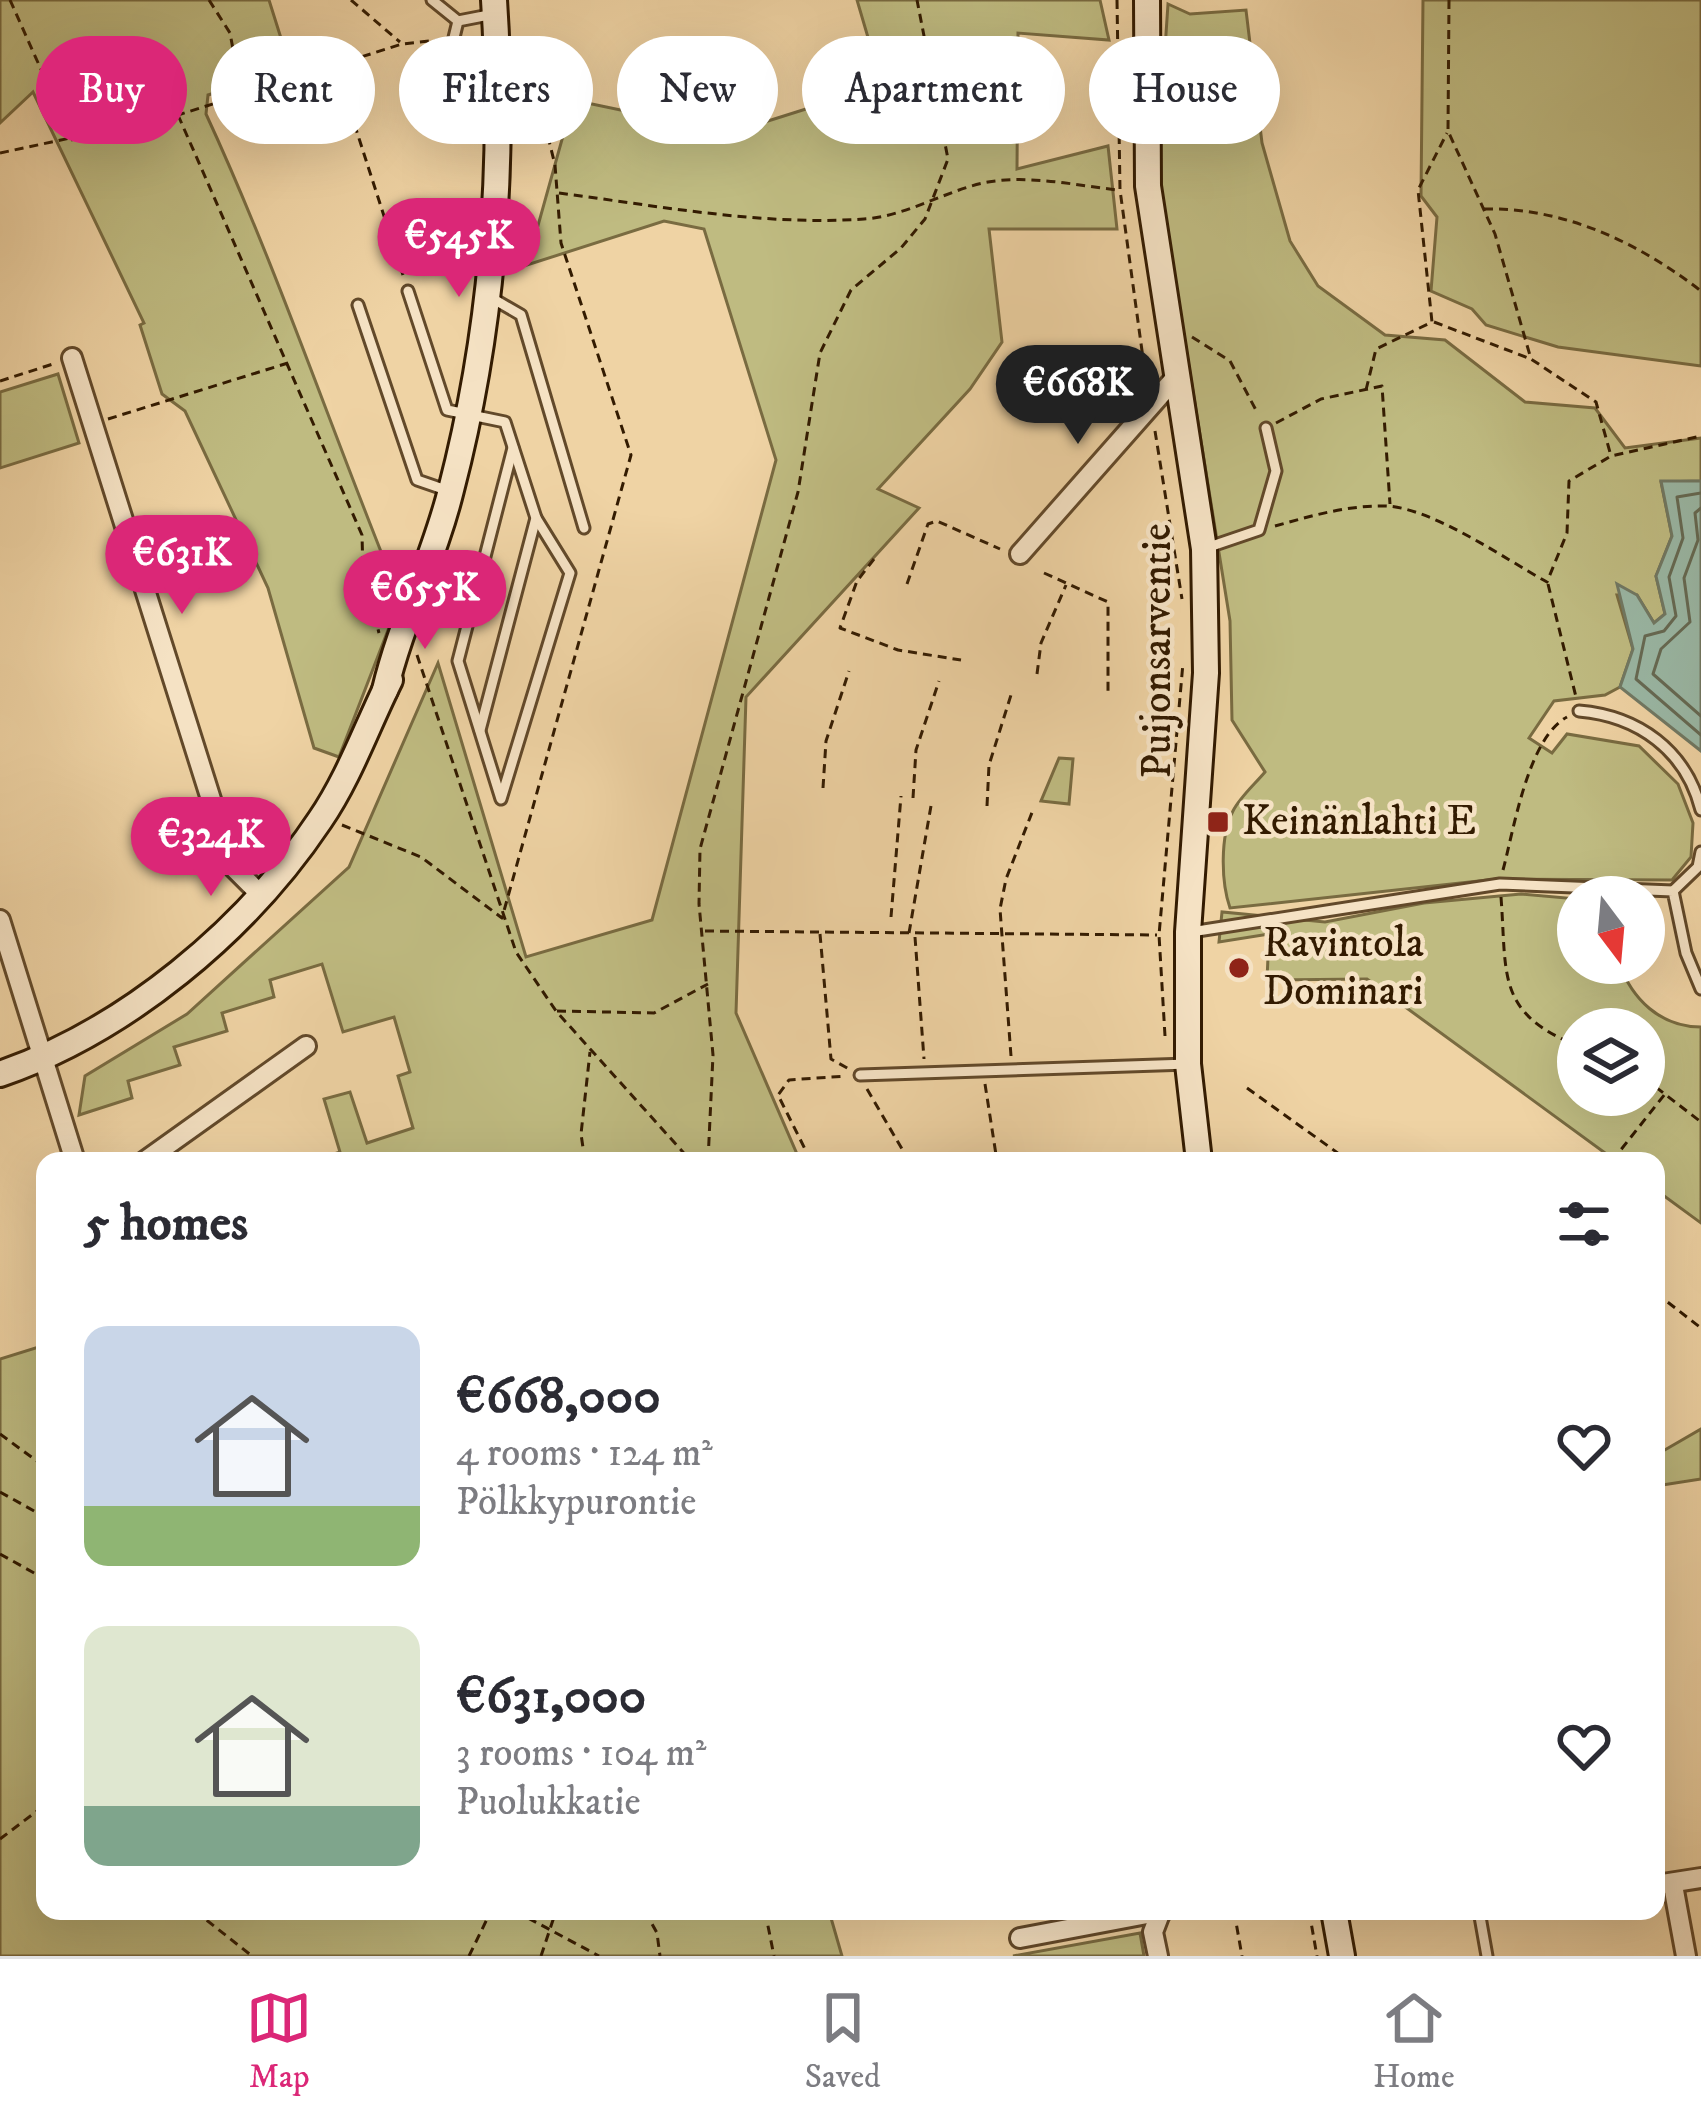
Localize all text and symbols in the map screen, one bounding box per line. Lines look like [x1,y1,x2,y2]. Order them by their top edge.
chip: Buy [36,36,187,144]
chip: Rent [211,36,375,144]
chip: Filters [399,36,593,144]
chip: New [617,36,778,144]
chip: Apartment [802,36,1065,144]
chip: House [1089,36,1280,144]
pin: €545K [375,198,543,300]
text: €545K [404,212,514,261]
pin: €668K [994,345,1162,447]
text: €668K [1023,359,1133,408]
pin: €631K [98,515,266,617]
street label: Puijonsarventie [1132,523,1184,779]
text: €631K [132,529,232,578]
pin: €655K [341,550,509,652]
text: €655K [370,564,480,613]
place label: Keinänlahti E [1242,796,1476,848]
pin: €324K [127,797,295,899]
marker: Keinänlahti E [1205,809,1231,835]
text: €324K [158,811,264,860]
north arrow [1557,876,1665,984]
map controls [1557,876,1665,1116]
place label: Ravintola Dominari [1263,918,1424,1018]
marker: Ravintola Dominari [1226,955,1252,981]
button: layers [1557,1008,1665,1116]
icon: filters [1551,1191,1617,1257]
text: 5 homes [84,1192,248,1256]
text: €668,000 [456,1365,661,1429]
icon: home [180,1374,324,1518]
icon: heart [1551,1413,1617,1479]
text: 4 rooms · 124 m² [456,1429,713,1478]
text: Pölkkypurontie [456,1478,696,1527]
text: €631,000 [456,1665,646,1729]
icon: home [180,1674,324,1818]
icon: heart [1551,1713,1617,1779]
text: 3 rooms · 104 m² [456,1729,706,1778]
text: Puolukkatie [456,1778,641,1827]
tab: Map [246,1985,312,2098]
tab: Saved [805,1985,881,2098]
tab: Home [1373,1985,1455,2098]

